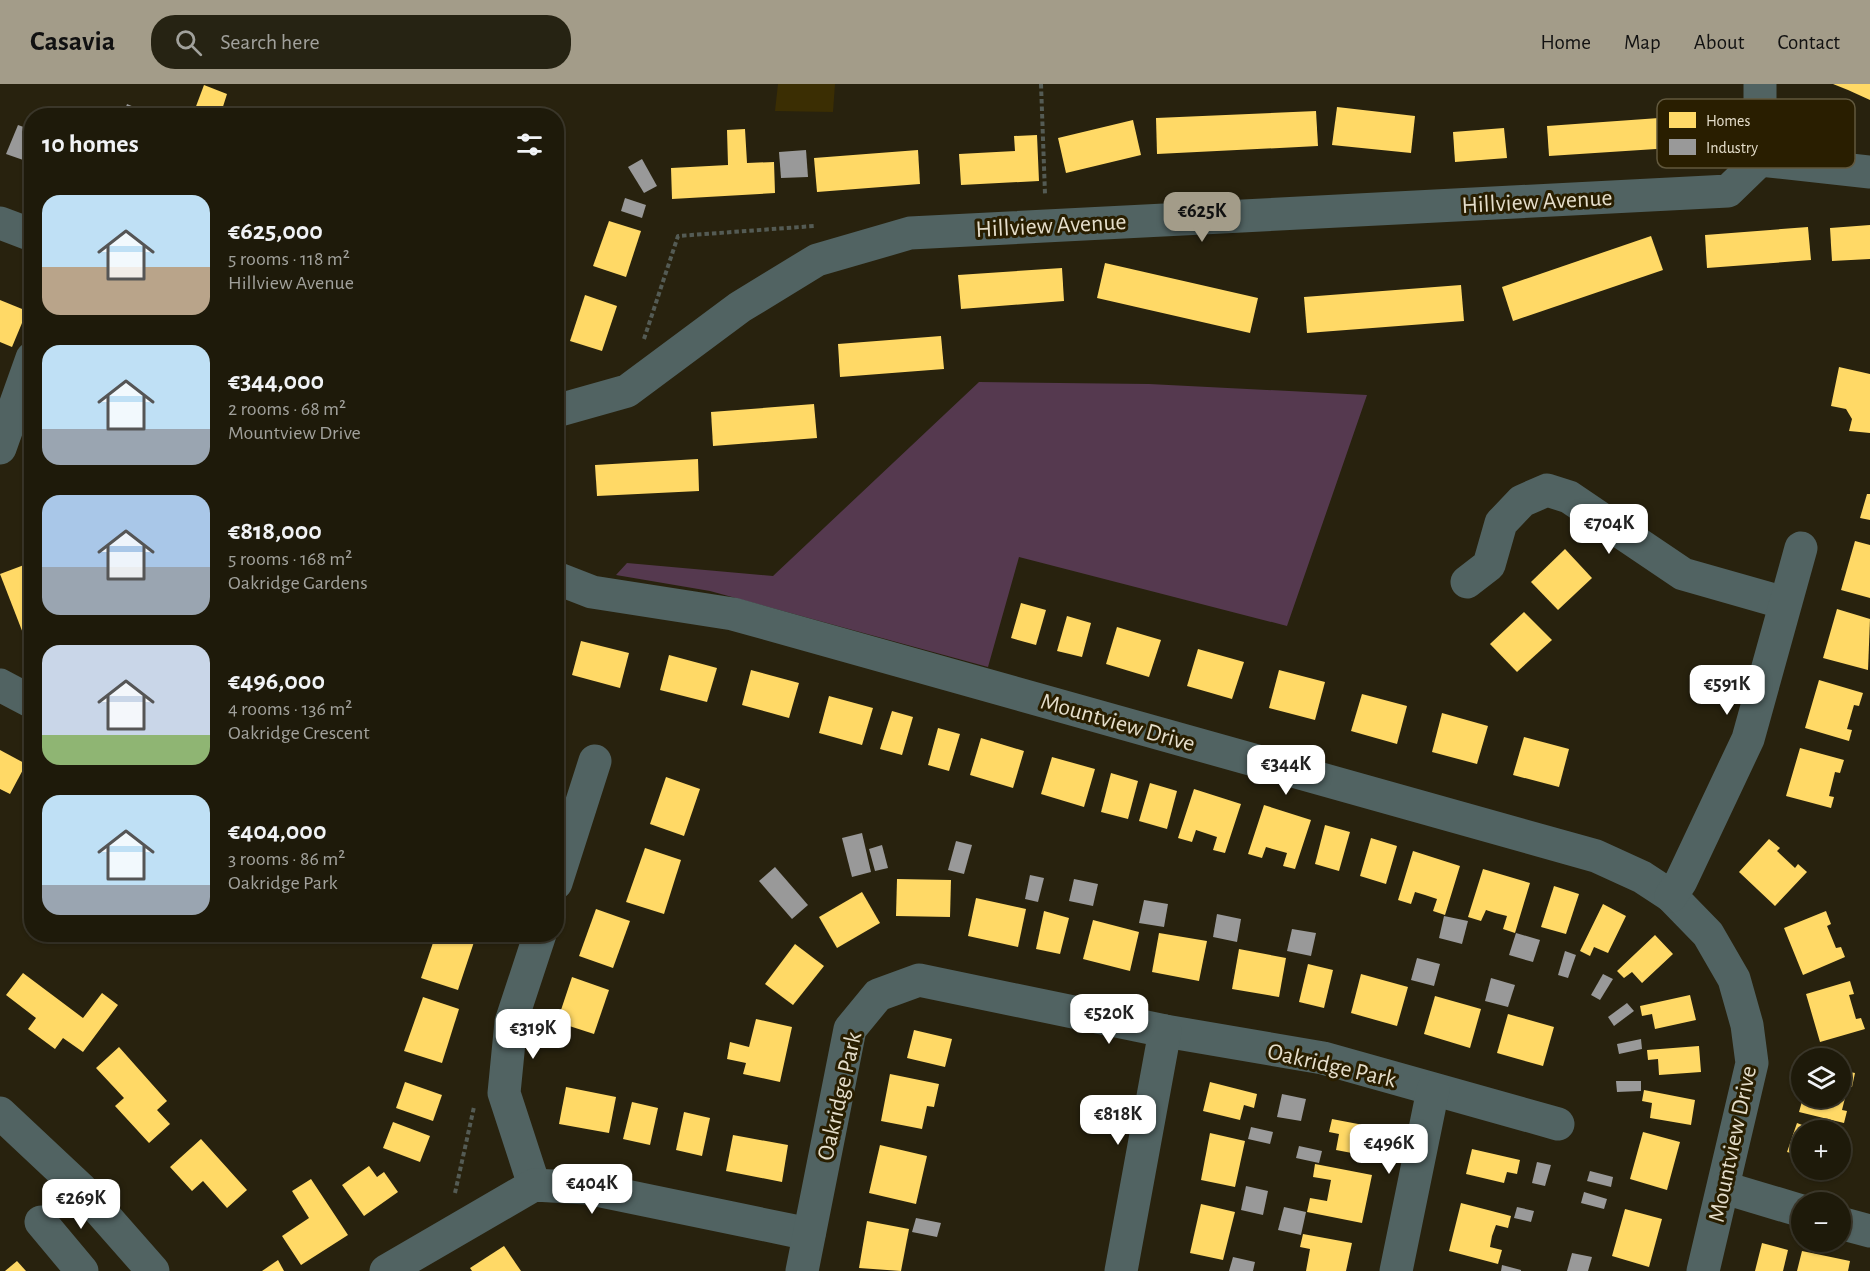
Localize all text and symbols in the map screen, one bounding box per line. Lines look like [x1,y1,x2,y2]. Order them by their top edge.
search box [151,15,571,69]
icon: search [172,26,205,59]
text: Casavia [30,28,115,56]
text: Search here [220,31,320,53]
text: Home [1540,32,1591,53]
text: Map [1624,32,1661,53]
text: About [1694,32,1744,53]
text: Contact [1777,32,1840,53]
legend [1657,99,1855,168]
text: Homes [1706,113,1750,129]
icon: filters [513,128,546,161]
text: 10 homes [42,131,139,157]
text: Industry [1706,140,1758,157]
street label: Hillview Avenue [1461,186,1613,218]
pin: €625K [1160,192,1244,243]
text: €625K [1178,201,1226,221]
street label: Hillview Avenue [975,210,1127,242]
text: €625,000 [228,218,323,244]
icon: home [90,219,162,291]
text: 5 rooms · 118 m² [228,249,350,269]
text: Hillview Avenue [228,273,354,293]
text: €344,000 [228,368,324,394]
icon: home [90,369,162,441]
text: 2 rooms · 68 m² [228,399,346,419]
text: Mountview Drive [228,423,361,443]
pin: €704K [1567,504,1651,555]
text: €704K [1584,513,1634,533]
text: €818,000 [228,518,322,544]
icon: home [90,519,162,591]
text: 5 rooms · 168 m² [228,549,352,569]
text: Oakridge Gardens [228,573,368,593]
pin: €591K [1685,665,1769,716]
text: €496,000 [228,668,325,694]
icon: home [90,669,162,741]
text: €591K [1704,674,1750,694]
street label: Mountview Drive [1038,689,1198,756]
text: 4 rooms · 136 m² [228,699,352,719]
text: Oakridge Crescent [228,723,370,743]
pin: €344K [1244,745,1328,796]
text: €344K [1261,754,1311,774]
text: €404,000 [228,818,326,844]
icon: home [90,819,162,891]
text: 3 rooms · 86 m² [228,849,345,869]
text: Oakridge Park [228,873,338,893]
pin: €520K [1067,994,1151,1045]
text: €520K [1084,1003,1134,1023]
pin: €319K [491,1009,575,1060]
text: €319K [510,1018,556,1038]
street label: Oakridge Park [814,1029,866,1163]
street label: Oakridge Park [1265,1040,1399,1092]
map controls [1791,1048,1851,1252]
button: layers [1791,1048,1851,1108]
street label: Mountview Drive [1705,1064,1761,1225]
pin: €818K [1076,1095,1160,1146]
text: €818K [1094,1104,1142,1124]
button: + [1791,1120,1851,1180]
pin: €496K [1347,1124,1431,1175]
text: €496K [1364,1133,1414,1153]
pin: €404K [550,1164,634,1215]
text: €404K [566,1173,618,1193]
pin: €269K [39,1179,123,1230]
text: €269K [56,1188,106,1208]
button: − [1791,1192,1851,1252]

